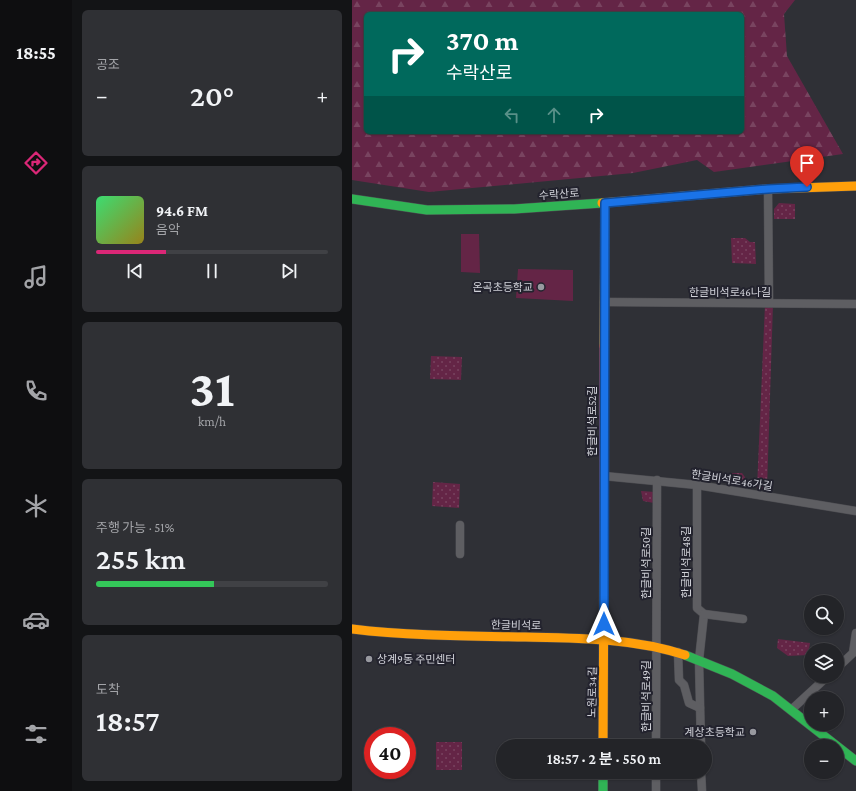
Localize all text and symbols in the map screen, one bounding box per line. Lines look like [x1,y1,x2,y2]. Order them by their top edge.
text: 370 m [446,25,519,56]
icon: right [380,28,432,80]
text: 18:55 [16,43,56,63]
text: 공조 [96,57,120,72]
text: 수락산로 [446,63,512,83]
text: 20° [190,79,234,112]
text: − [96,83,108,108]
text: + [316,83,328,108]
icon: left [501,104,523,126]
icon: ahead [543,104,565,126]
icon: right [585,104,607,126]
pin [790,146,824,187]
icon: directions [22,149,50,177]
icon: arrive [796,152,818,174]
street label: 수락산로 [538,187,580,201]
text: 94.6 FM [156,203,208,219]
text: 음악 [156,222,180,237]
icon: previous [124,260,146,282]
icon: pause [201,260,223,282]
icon: next [278,260,300,282]
icon: music [22,263,50,291]
place label: 온곡초등학교 [472,281,533,293]
marker: 온곡초등학교 [536,282,546,292]
street label: 한글비석로46나길 [689,286,771,298]
text: 31 [190,359,234,417]
icon: phone [22,377,50,405]
street label: 한글비석로52길 [586,386,598,456]
text: km/h [198,414,226,429]
street label: 한글비석로46가길 [691,468,773,492]
icon: climate [22,492,50,520]
text: 주행 가능 · 51% [96,520,174,535]
street label: 한글비석로48길 [680,526,692,598]
street label: 한글비석로50길 [640,527,652,599]
text: 255 km [96,542,186,575]
map controls [804,595,844,779]
button: search [804,595,844,635]
position arrow [583,603,625,645]
icon: car [22,606,50,634]
street label: 한글비석로 [491,619,541,631]
button: layers [804,643,844,683]
place label: 상계9동 주민센터 [377,653,456,665]
marker: 상계9동 주민센터 [364,654,374,664]
street label: 한글비석로49길 [640,660,652,732]
street label: 노원로34길 [586,666,598,718]
text: 도착 [96,682,120,697]
button: + [804,691,844,731]
text: 18:57 [96,704,159,737]
icon: filters [22,720,50,748]
place label: 계상초등학교 [684,726,745,738]
speed limit sign: 40 [364,727,416,779]
marker: 계상초등학교 [748,727,758,737]
button: − [804,739,844,779]
text: 18:57 · 2 분 · 550 m [547,751,661,767]

